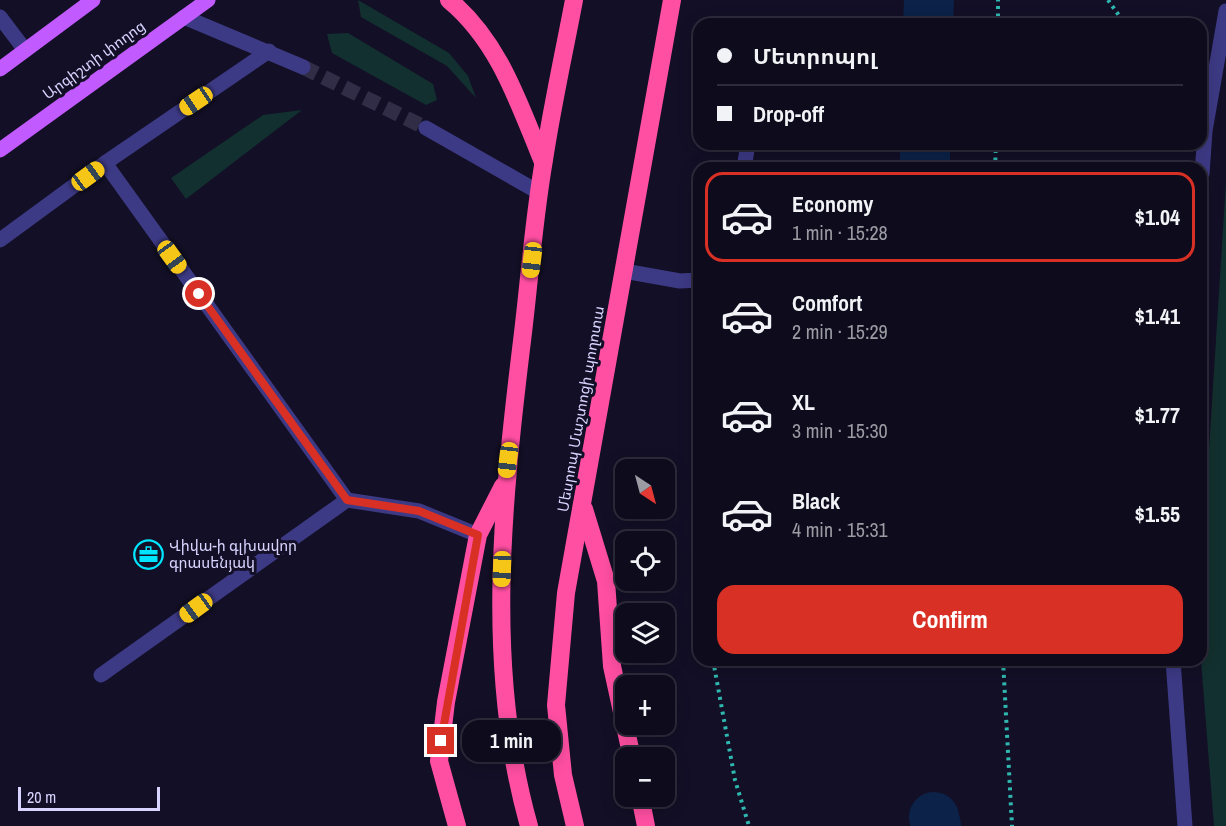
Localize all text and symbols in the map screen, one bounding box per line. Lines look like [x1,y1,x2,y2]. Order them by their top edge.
street label: Արգիշտի փողոց [38,15,149,104]
text: Մետրոպոլ [753,41,877,71]
car [176,83,216,119]
text: Drop-off [753,99,824,129]
car [68,158,108,194]
text: Economy [792,189,873,219]
icon: car [720,190,774,244]
text: $1.04 [1135,202,1180,232]
text: 1 min · 15:28 [792,219,888,246]
car [154,237,190,277]
car [521,241,543,279]
route start [185,280,212,307]
text: Comfort [792,288,862,318]
icon: car [720,289,774,343]
text: $1.41 [1135,301,1180,331]
street label: Մեսրոպ Մաշտոցի պողոտա [552,304,609,514]
text: 2 min · 15:29 [792,318,888,345]
text: XL [792,387,815,417]
icon: car [720,388,774,442]
text: $1.77 [1135,400,1180,430]
text: 3 min · 15:30 [792,417,888,444]
car [497,441,519,479]
north arrow [615,459,675,519]
map controls [615,459,675,807]
text: Black [792,486,840,516]
icon: car [720,487,774,541]
text: $1.55 [1135,499,1180,529]
text: 4 min · 15:31 [792,516,888,543]
button: locate [615,531,675,591]
place label: Վիվա-ի գլխավոր գրասենյակ [169,535,297,573]
office icon: Վիվա-ի գլխավոր գրասենյակ [132,539,164,571]
car [492,551,512,587]
button: Confirm [717,585,1183,654]
car [176,590,216,626]
button: layers [615,603,675,663]
button: + [615,675,675,735]
callout: 1 min [462,720,561,762]
route end [427,727,454,754]
text: 1 min [490,727,533,754]
button: − [615,747,675,807]
scale bar [18,784,160,812]
text: 20 m [27,786,56,808]

